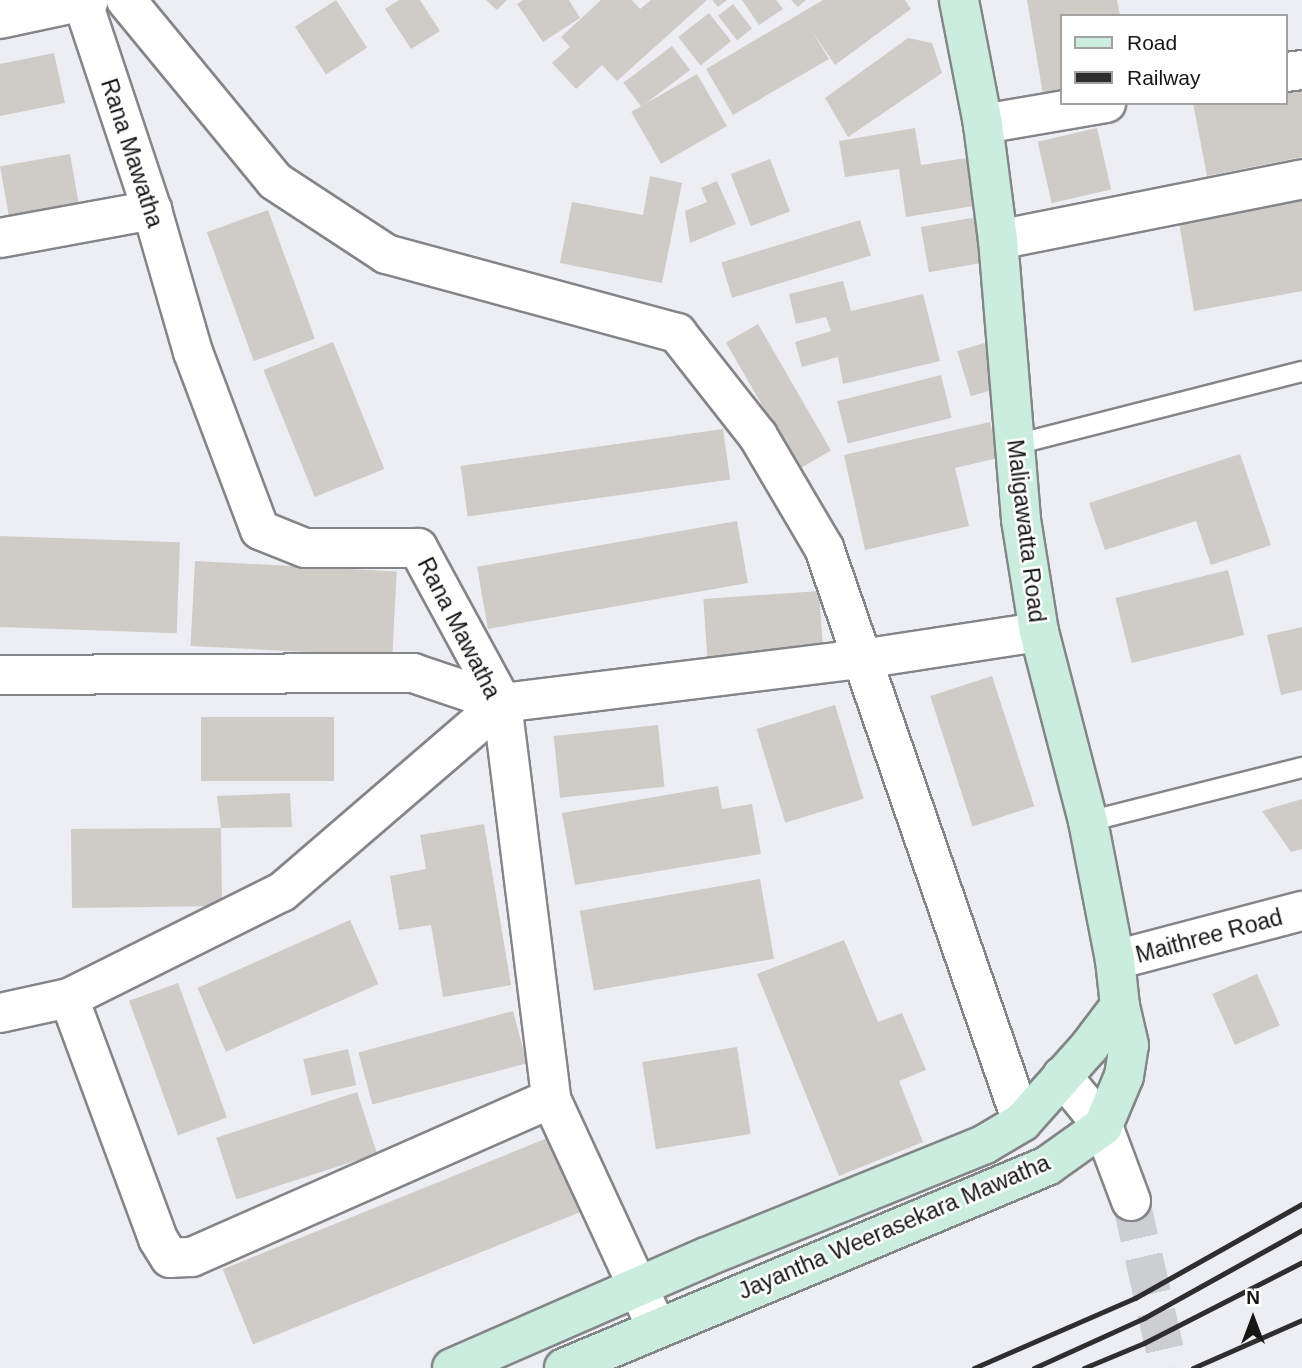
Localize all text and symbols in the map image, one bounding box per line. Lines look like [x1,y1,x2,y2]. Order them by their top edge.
legend [1060,14,1288,105]
text: Road [1127,31,1177,54]
text: Railway [1127,66,1201,89]
street label: Rana Mawatha [95,75,169,231]
street label: Maligawatta Road [1001,438,1051,624]
street label: Rana Mawatha [412,553,506,703]
street label: Maithree Road [1133,903,1285,969]
street label: Jayantha Weerasekara Mawatha [734,1149,1054,1305]
north arrow [1218,1284,1288,1354]
text: N [1246,1287,1260,1308]

